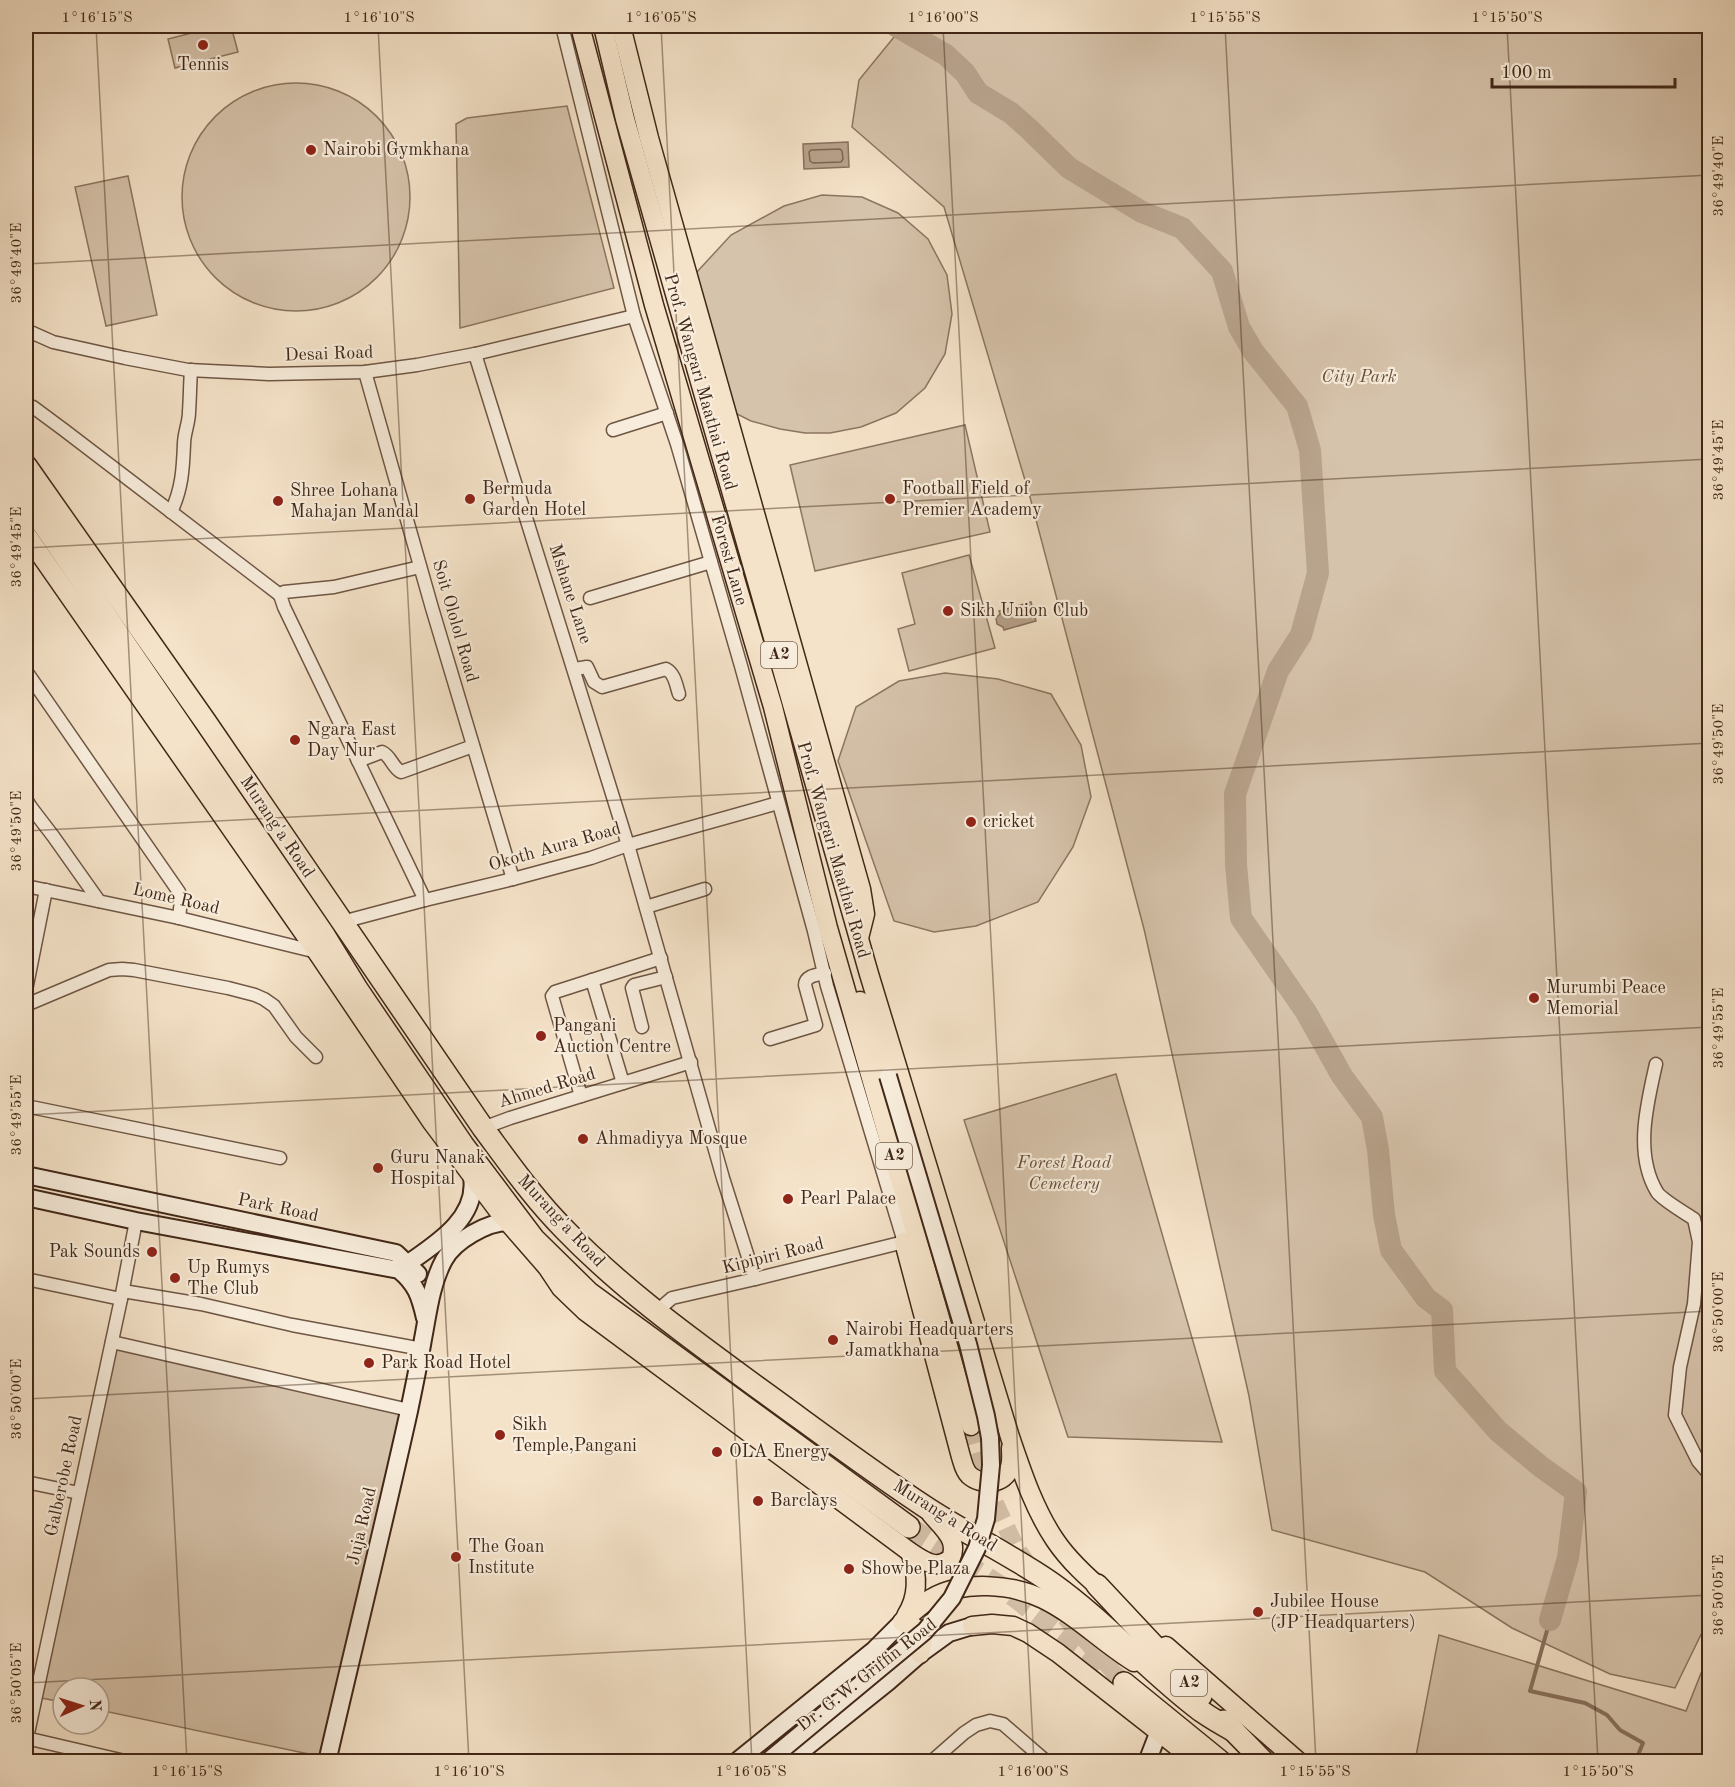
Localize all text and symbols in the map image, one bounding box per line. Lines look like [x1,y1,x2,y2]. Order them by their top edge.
text: 1°16'15"S [61,11,133,26]
text: 1°16'10"S [343,11,415,26]
text: 1°16'05"S [625,11,697,26]
text: 1°16'00"S [907,11,979,26]
text: 1°15'55"S [1189,11,1261,26]
text: 1°15'50"S [1471,11,1543,26]
marker: Tennis [196,38,210,52]
scale bar [1492,51,1675,89]
place label: Tennis [177,56,229,74]
text: 100 m [1501,64,1552,82]
text: 36°49'40"E [1712,136,1727,216]
place label: Nairobi Gymkhana [323,141,470,159]
marker: Nairobi Gymkhana [304,143,318,157]
text: 36°49'40"E [10,223,25,303]
street label: Prof. Wangari Maathai Road [660,272,740,492]
street label: Desai Road [284,343,374,365]
park label: City Park [1321,368,1397,386]
text: 36°49'45"E [1712,420,1727,500]
place label: Bermuda Garden Hotel [482,480,586,519]
place label: Football Field of Premier Academy [902,480,1042,519]
place label: Shree Lohana Mahajan Mandal [290,482,419,521]
marker: Bermuda Garden Hotel [463,492,477,506]
marker: Football Field of Premier Academy [883,492,897,506]
marker: Shree Lohana Mahajan Mandal [271,494,285,508]
text: 36°49'45"E [10,507,25,587]
street label: Forest Lane [707,513,751,607]
street label: Mshane Lane [545,542,595,646]
street label: Soit Ololol Road [429,558,481,684]
place label: Sikh Union Club [960,602,1088,620]
marker: Sikh Union Club [941,604,955,618]
road number: A2 [761,642,797,668]
text: 36°49'50"E [1712,704,1727,784]
place label: Ngara East Day Nur [307,721,396,760]
marker: Ngara East Day Nur [288,733,302,747]
street label: Prof. Wangari Maathai Road [793,740,873,960]
street label: Murang'a Road [236,773,318,881]
text: 36°49'50"E [10,791,25,871]
place label: cricket [983,813,1035,831]
marker: cricket [964,815,978,829]
street label: Okoth Aura Road [487,819,623,875]
street label: Lome Road [131,880,221,918]
place label: Murumbi Peace Memorial [1546,979,1666,1018]
text: 36°49'55"E [1712,988,1727,1068]
marker: Murumbi Peace Memorial [1527,991,1541,1005]
place label: Pangani Auction Centre [553,1017,671,1056]
marker: Pangani Auction Centre [534,1029,548,1043]
street label: Ahmed Road [496,1065,598,1111]
text: 36°49'55"E [10,1075,25,1155]
place label: Ahmadiyya Mosque [595,1130,747,1148]
marker: Ahmadiyya Mosque [576,1132,590,1146]
road number: A2 [876,1143,912,1169]
place label: Guru Nanak Hospital [390,1149,485,1188]
park label: Forest Road Cemetery [1016,1154,1112,1193]
marker: Guru Nanak Hospital [371,1161,385,1175]
street label: Murang'a Road [514,1171,608,1271]
place label: Pearl Palace [800,1190,896,1208]
street label: Park Road [236,1191,320,1225]
marker: Pearl Palace [781,1192,795,1206]
street label: Kipipiri Road [720,1235,826,1277]
place label: Pak Sounds [49,1243,140,1261]
marker: Pak Sounds [145,1245,159,1259]
place label: Up Rumys The Club [187,1259,270,1298]
marker: Up Rumys The Club [168,1271,182,1285]
text: 36°50'00"E [1712,1272,1727,1352]
place label: Nairobi Headquarters Jamatkhana [845,1321,1014,1360]
marker: Nairobi Headquarters Jamatkhana [826,1333,840,1347]
place label: Park Road Hotel [381,1354,511,1372]
marker: Park Road Hotel [362,1356,376,1370]
text: 36°50'00"E [10,1359,25,1439]
street label: Galberobe Road [42,1414,86,1538]
place label: Sikh Temple,Pangani [512,1416,637,1455]
marker: Sikh Temple,Pangani [493,1428,507,1442]
place label: OLA Energy [729,1443,830,1461]
marker: OLA Energy [710,1445,724,1459]
street label: Murang'a Road [890,1477,1000,1555]
street label: Juja Road [344,1485,380,1567]
place label: Barclays [770,1492,838,1510]
marker: Barclays [751,1494,765,1508]
place label: The Goan Institute [468,1538,545,1577]
marker: The Goan Institute [449,1550,463,1564]
text: 36°50'05"E [1712,1555,1727,1635]
place label: Showbe Plaza [861,1560,970,1578]
marker: Showbe Plaza [842,1562,856,1576]
place label: Jubilee House (JP Headquarters) [1270,1593,1416,1632]
marker: Jubilee House (JP Headquarters) [1251,1605,1265,1619]
street label: Dr. G.W. Griffin Road [794,1615,940,1735]
text: 36°50'05"E [10,1643,25,1723]
road number: A2 [1171,1670,1207,1696]
north arrow [51,1676,111,1736]
text: N [86,1699,102,1713]
text: 1°16'15"S [151,1765,223,1780]
text: 1°16'10"S [433,1765,505,1780]
text: 1°16'05"S [715,1765,787,1780]
text: 1°16'00"S [997,1765,1069,1780]
text: 1°15'55"S [1279,1765,1351,1780]
text: 1°15'50"S [1562,1765,1634,1780]

